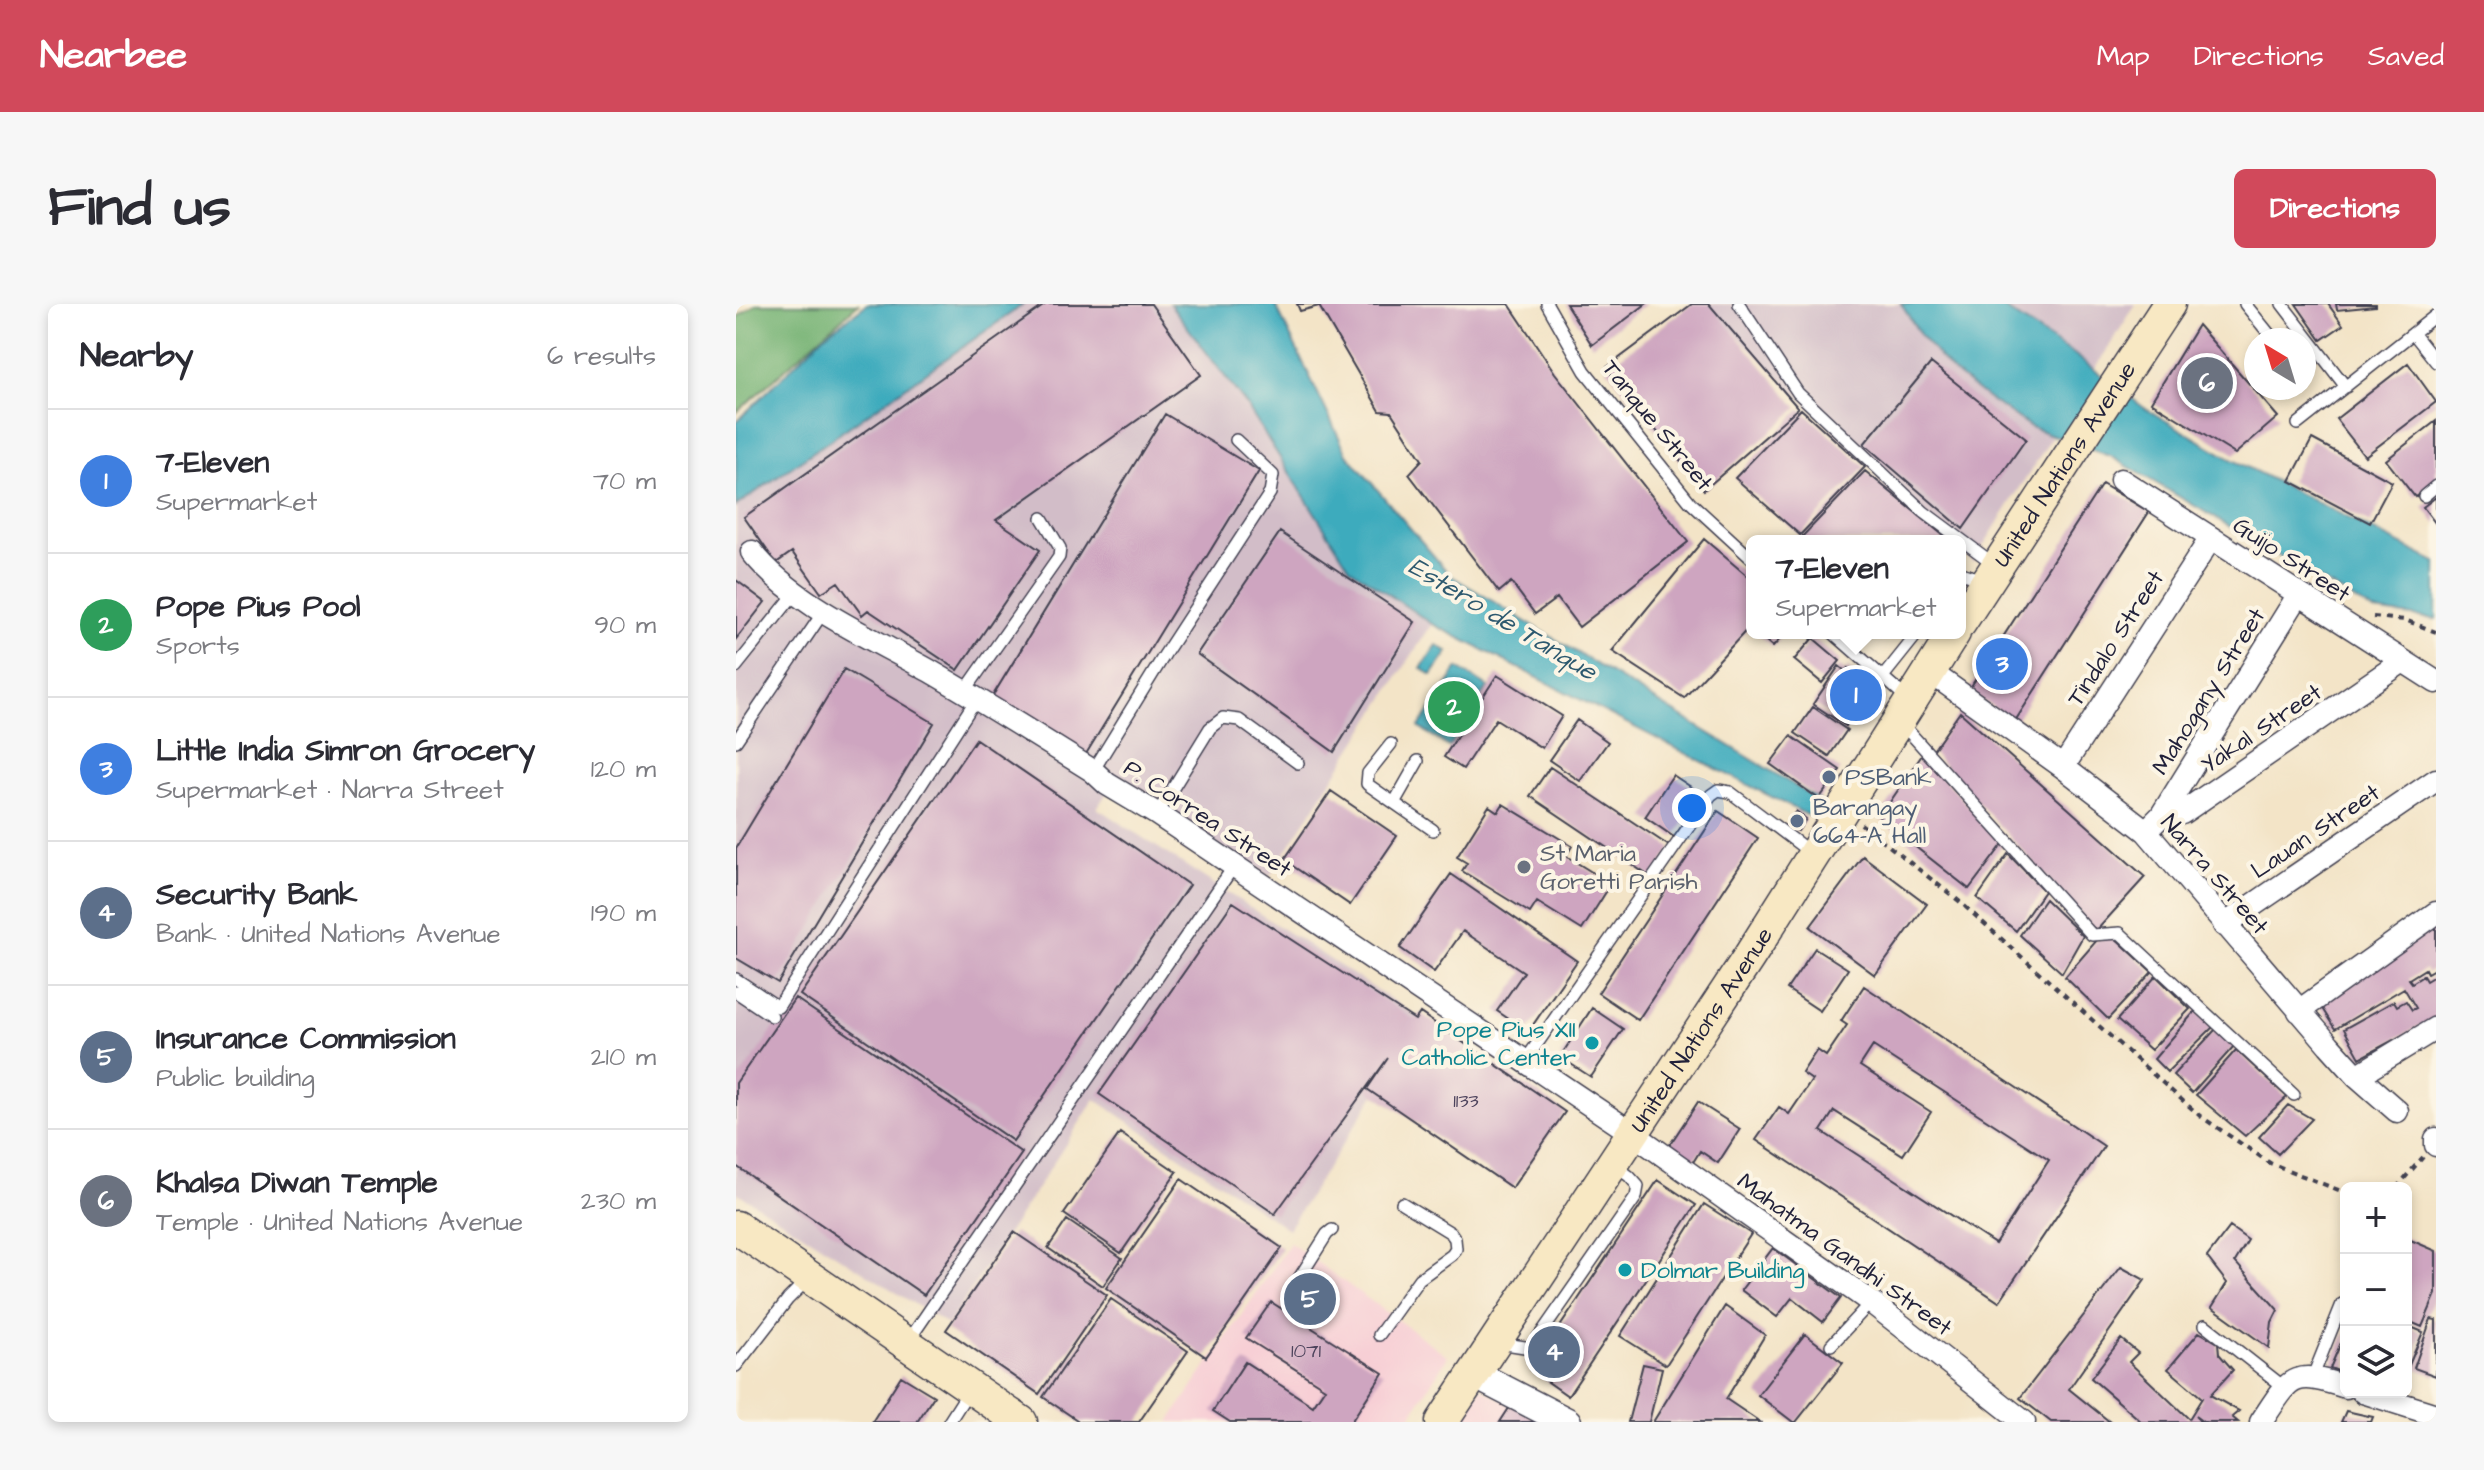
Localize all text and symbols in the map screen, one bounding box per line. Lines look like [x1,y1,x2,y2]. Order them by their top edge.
text: Nearbee [40,30,187,82]
text: Map [2097,37,2150,76]
text: Directions [2194,37,2324,76]
text: Saved [2368,37,2444,76]
text: Find us [48,169,231,247]
button: Directions [2234,169,2436,248]
north arrow [2244,328,2316,400]
text: Nearby [80,332,194,380]
text: 6 results [547,338,656,374]
street label: Tanque Street [1594,353,1721,499]
pin: 6 [2181,353,2233,413]
street label: United Nations Avenue [1985,355,2145,574]
text: 7-Eleven [156,442,269,484]
text: 1 [104,463,108,499]
text: 70 m [593,463,656,499]
text: Supermarket [156,484,317,520]
street label: Guijo Street [2226,509,2357,611]
popup [1746,535,1966,639]
text: 7-Eleven [1775,548,1889,590]
water label: Estero de Tanque [1402,549,1605,690]
street label: Tindalo Street [2059,564,2173,713]
text: Pope Pius Pool [156,586,361,628]
text: Supermarket [1775,590,1937,626]
street label: Mahogany Street [2144,601,2275,782]
text: 2 [99,607,113,643]
text: 90 m [594,607,656,643]
text: Sports [156,628,240,664]
pin: 3 [1976,634,2028,694]
pin: 1 [1830,665,1882,725]
street label: Yakal Street [2194,676,2329,782]
pin: 2 [1428,677,1480,737]
text: Little India Simron Grocery [156,730,535,772]
text: 3 [99,751,113,787]
text: 120 m [591,751,656,787]
street label: P. Correa Street [1117,752,1298,886]
place label: PSBank [1845,761,1932,795]
marker: PSBank [1820,768,1838,786]
text: Supermarket · Narra Street [156,772,504,808]
street label: Lauan Street [2244,776,2387,888]
your location [1672,788,1712,828]
place label: Barangay 664-A Hall [1813,791,1926,853]
street label: Narra Street [2152,807,2276,942]
marker: Barangay 664-A Hall [1788,812,1806,830]
place label: St Maria Goretti Parish [1540,837,1697,899]
marker: St Maria Goretti Parish [1515,858,1533,876]
text: Security Bank [156,874,357,916]
text: 4 [97,895,115,931]
text: 190 m [591,895,656,931]
text: Bank · United Nations Avenue [156,916,501,952]
street label: United Nations Avenue [1622,921,1782,1140]
place label: Pope Pius XII Catholic Center [1402,1013,1576,1075]
text: Insurance Commission [156,1018,456,1060]
marker: Pope Pius XII Catholic Center [1583,1034,1601,1052]
text: 5 [97,1039,115,1075]
text: 210 m [591,1039,656,1075]
text: Public building [156,1060,315,1096]
house number: 1133 [1453,1087,1479,1115]
text: Khalsa Diwan Temple [156,1162,438,1204]
street label: Mahatma Gandhi Street [1730,1165,1959,1345]
map controls [2340,1182,2412,1398]
button: + [2340,1182,2412,1254]
text: 6 [98,1183,114,1219]
text: 230 m [581,1183,656,1219]
text: Temple · United Nations Avenue [156,1204,523,1240]
place label: Dolmar Building [1641,1254,1805,1289]
button: − [2340,1254,2412,1326]
marker: Dolmar Building [1616,1261,1634,1279]
pin: 5 [1284,1269,1336,1329]
pin: 4 [1528,1322,1580,1382]
button: layers [2340,1326,2412,1398]
house number: 1071 [1291,1337,1321,1365]

